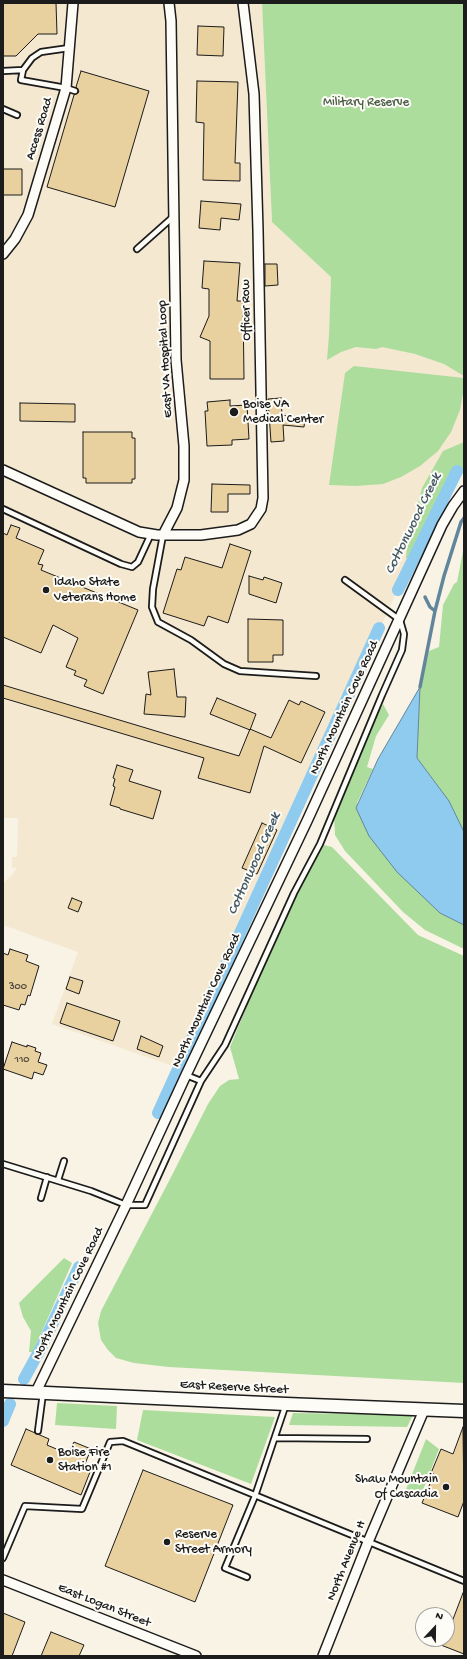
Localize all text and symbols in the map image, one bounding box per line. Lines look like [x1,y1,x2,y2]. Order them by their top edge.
park label: Military Reserve [323,95,409,111]
street label: Access Road [23,96,57,162]
street label: Officer Row [239,279,255,341]
street label: East VA Hospital Loop [155,300,177,418]
place label: Boise VA Medical Center [243,397,323,428]
marker: Boise VA Medical Center [228,406,240,418]
water label: Cottonwood Creek [382,471,446,577]
place label: Idaho State Veterans Home [54,575,136,606]
marker: Idaho State Veterans Home [41,585,51,595]
street label: North Mountain Cove Road [307,639,383,777]
water label: Cottonwood Creek [225,810,285,918]
street label: North Mountain Cove Road [169,932,245,1070]
house number: 300 [9,980,27,994]
house number: 110 [14,1053,30,1067]
street label: North Mountain Cove Road [30,1225,108,1363]
street label: East Reserve Street [180,1377,288,1399]
place label: Boise Fire Station #1 [58,1445,112,1476]
marker: Boise Fire Station #1 [45,1455,55,1465]
place label: Shaw Mountain Of Cascadia [355,1472,438,1503]
marker: Shaw Mountain Of Cascadia [441,1482,451,1492]
street label: North Avenue H [324,1519,370,1603]
place label: Reserve Street Armory [175,1527,252,1558]
marker: Reserve Street Armory [162,1537,172,1547]
street label: East Logan Street [55,1580,153,1632]
north arrow [415,1607,455,1647]
text: N [434,1610,445,1624]

